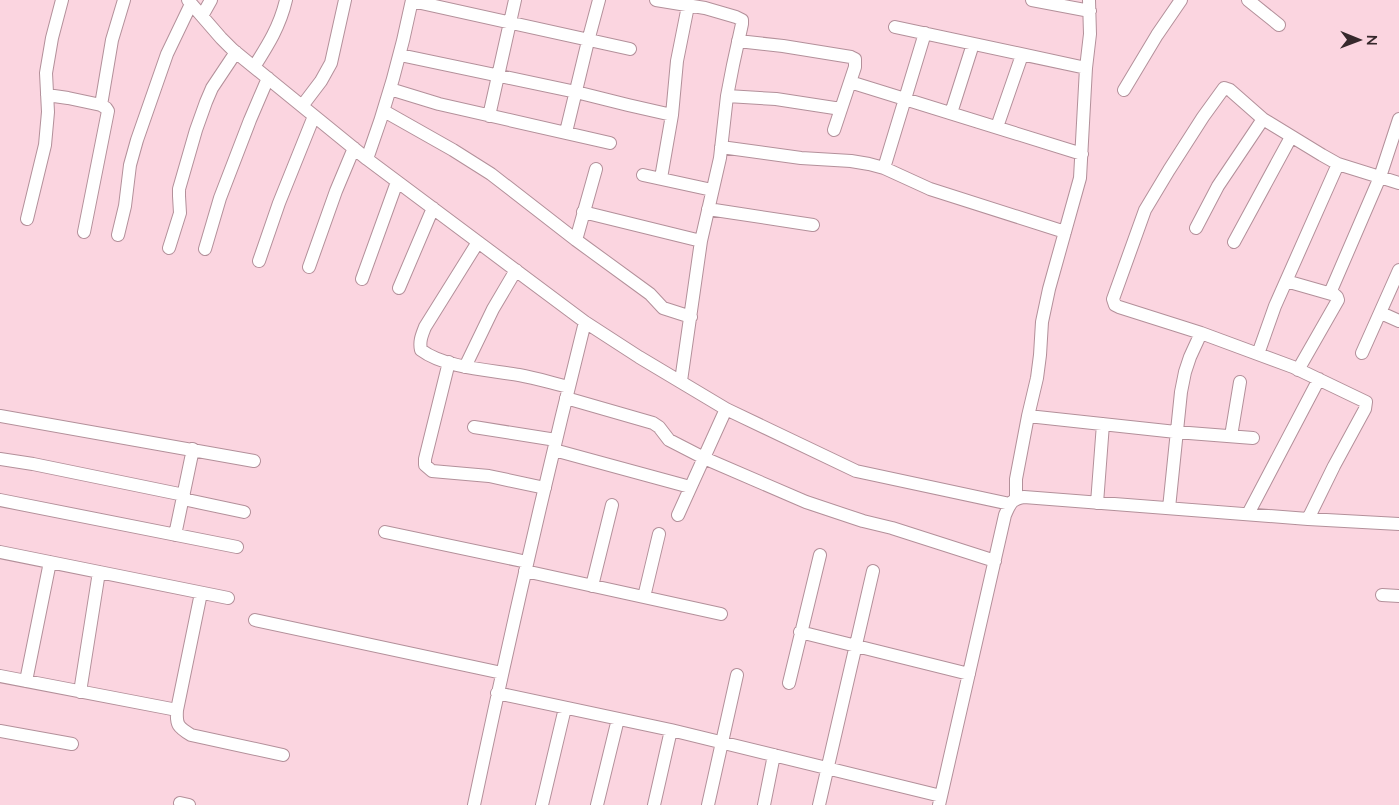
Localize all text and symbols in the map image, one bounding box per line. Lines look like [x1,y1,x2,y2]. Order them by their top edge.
north arrow [1334,15,1384,65]
text: N [1364,35,1381,46]

